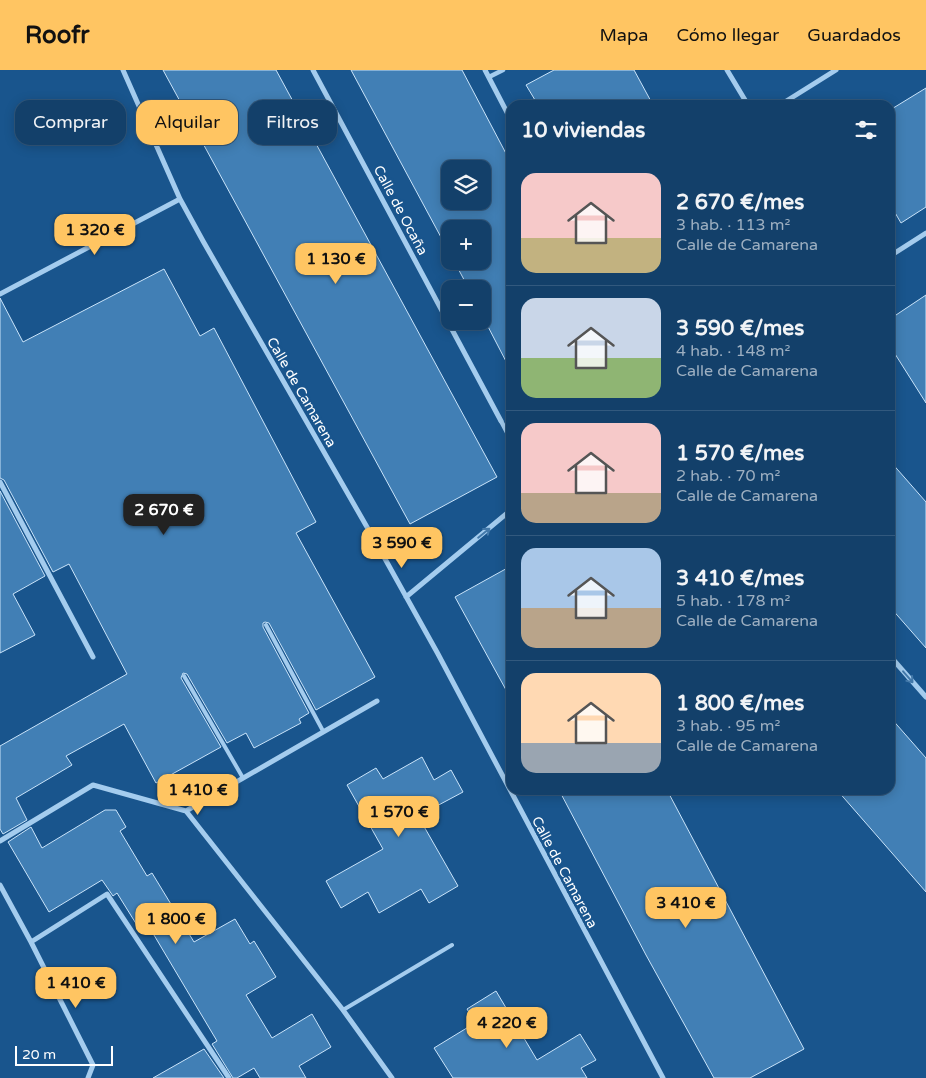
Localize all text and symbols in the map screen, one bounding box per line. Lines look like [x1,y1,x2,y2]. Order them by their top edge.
text: Roofr [25,21,90,50]
text: Mapa [599,24,648,46]
text: Cómo llegar [676,24,779,46]
text: Guardados [807,24,901,46]
chip: Comprar [15,100,126,145]
chip: Alquilar [136,100,238,145]
chip: Filtros [248,100,337,145]
icon: filters [852,116,880,144]
text: 10 viviendas [521,118,645,143]
map controls [441,160,491,330]
button: layers [441,160,491,210]
street label: Calle de Ocaña [370,162,431,258]
text: 2 670 €/mes [676,190,804,215]
icon: home [561,193,621,253]
pin: 1 320 € [49,214,141,256]
text: 3 hab. · 113 m² [676,215,790,235]
text: 1 320 € [65,220,125,240]
button: + [441,220,491,270]
text: Calle de Camarena [676,235,818,255]
pin: 1 130 € [290,242,382,285]
text: 1 130 € [306,249,366,269]
button: − [441,280,491,330]
text: 3 590 €/mes [676,316,804,341]
icon: home [561,318,621,378]
street label: Calle de Camarena [263,334,340,450]
text: 4 hab. · 148 m² [676,341,790,361]
text: Calle de Camarena [676,361,818,381]
text: 1 570 €/mes [676,441,804,466]
icon: home [561,443,621,503]
text: 2 hab. · 70 m² [676,466,780,486]
text: Calle de Camarena [676,486,818,506]
pin: 2 670 € [118,494,210,536]
text: 2 670 € [134,500,194,520]
pin: 3 590 € [356,526,448,569]
one-way arrow [477,527,490,538]
text: 3 590 € [372,533,432,553]
text: 3 410 €/mes [676,566,804,591]
icon: home [561,568,621,628]
text: 5 hab. · 178 m² [676,591,790,611]
text: Calle de Camarena [676,611,818,631]
one-way arrow [902,670,914,683]
text: 1 800 €/mes [676,691,804,716]
icon: home [561,693,621,753]
text: 3 hab. · 95 m² [676,716,780,736]
text: Calle de Camarena [676,736,818,756]
pin: 1 410 € [152,774,244,816]
text: 1 410 € [168,780,228,800]
pin: 1 570 € [353,796,445,838]
text: 1 570 € [369,802,429,822]
street label: Calle de Camarena [528,813,601,931]
pin: 3 410 € [640,886,732,929]
text: 3 410 € [656,893,716,913]
pin: 1 800 € [130,902,222,945]
text: 1 800 € [146,909,206,929]
pin: 1 410 € [30,966,122,1009]
text: 1 410 € [46,973,106,993]
pin: 4 220 € [461,1006,553,1049]
text: 4 220 € [477,1013,537,1033]
scale bar [15,1043,112,1066]
text: 20 m [22,1046,56,1063]

